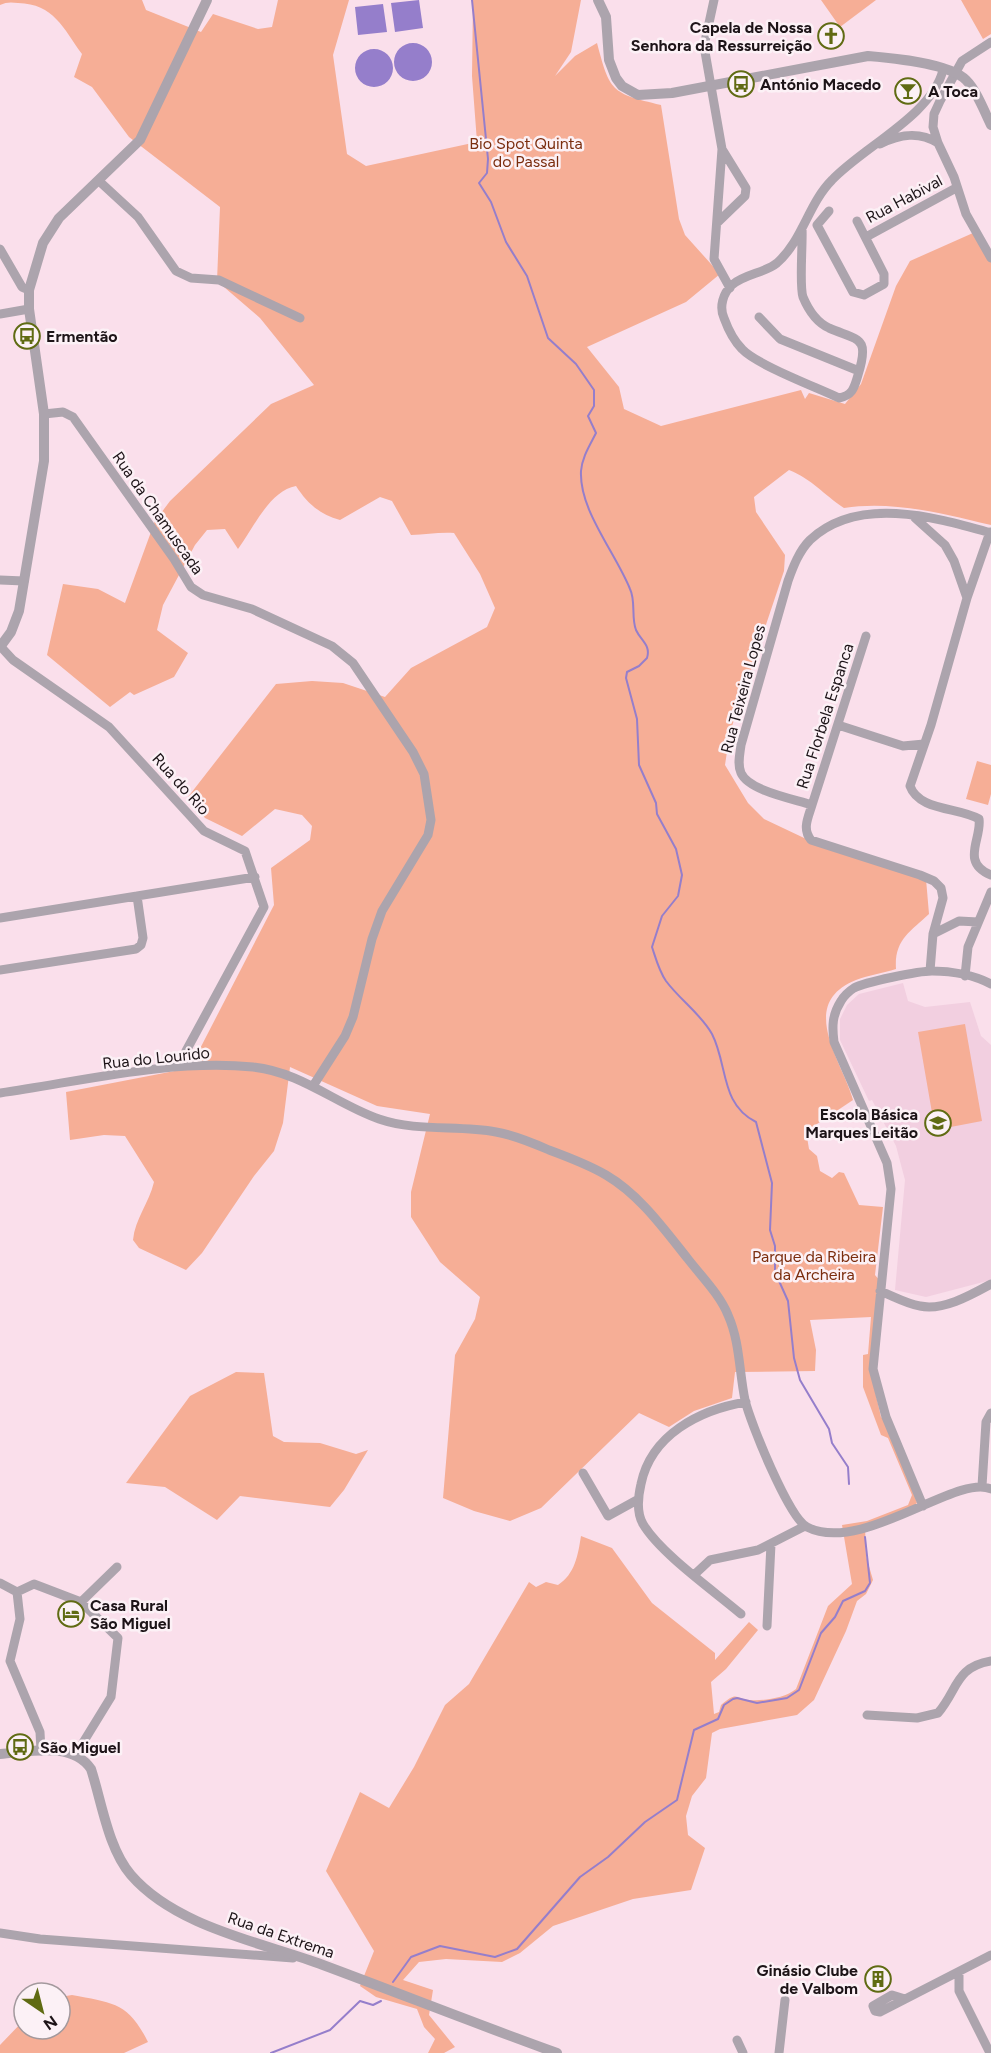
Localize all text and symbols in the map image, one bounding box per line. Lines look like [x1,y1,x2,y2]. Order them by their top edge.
place label: Capela de Nossa Senhora da Ressurreição [631,18,812,55]
church icon: Capela de Nossa Senhora da Ressurreição [816,21,846,51]
bus stop icon: António Macedo [726,69,756,99]
place label: António Macedo [760,75,881,94]
bar icon: A Toca [893,76,923,106]
place label: A Toca [928,82,978,101]
park label: Bio Spot Quinta do Passal [469,134,583,171]
street label: Rua Habival [862,171,946,227]
bus stop icon: Ermentão [12,321,42,351]
place label: Ermentão [46,327,117,346]
street label: Rua da Chamuscada [108,448,208,578]
street label: Rua Teixeira Lopes [717,623,769,755]
street label: Rua Florbela Espanca [792,641,858,791]
street label: Rua do Rio [148,749,214,819]
street label: Rua do Lourido [101,1043,211,1073]
place label: Escola Básica Marques Leitão [805,1105,918,1142]
school or university icon: Escola Básica Marques Leitão [923,1108,953,1138]
park label: Parque da Ribeira da Archeira [752,1247,876,1284]
place label: Casa Rural São Miguel [90,1596,171,1633]
hotel icon: Casa Rural São Miguel [56,1599,86,1629]
bus stop icon: São Miguel [5,1732,35,1762]
place label: São Miguel [40,1738,121,1757]
street label: Rua da Extrema [225,1908,337,1962]
place label: Ginásio Clube de Valbom [757,1961,858,1998]
building icon: Ginásio Clube de Valbom [863,1964,893,1994]
north arrow [12,1981,72,2041]
text: N [40,2012,61,2034]

